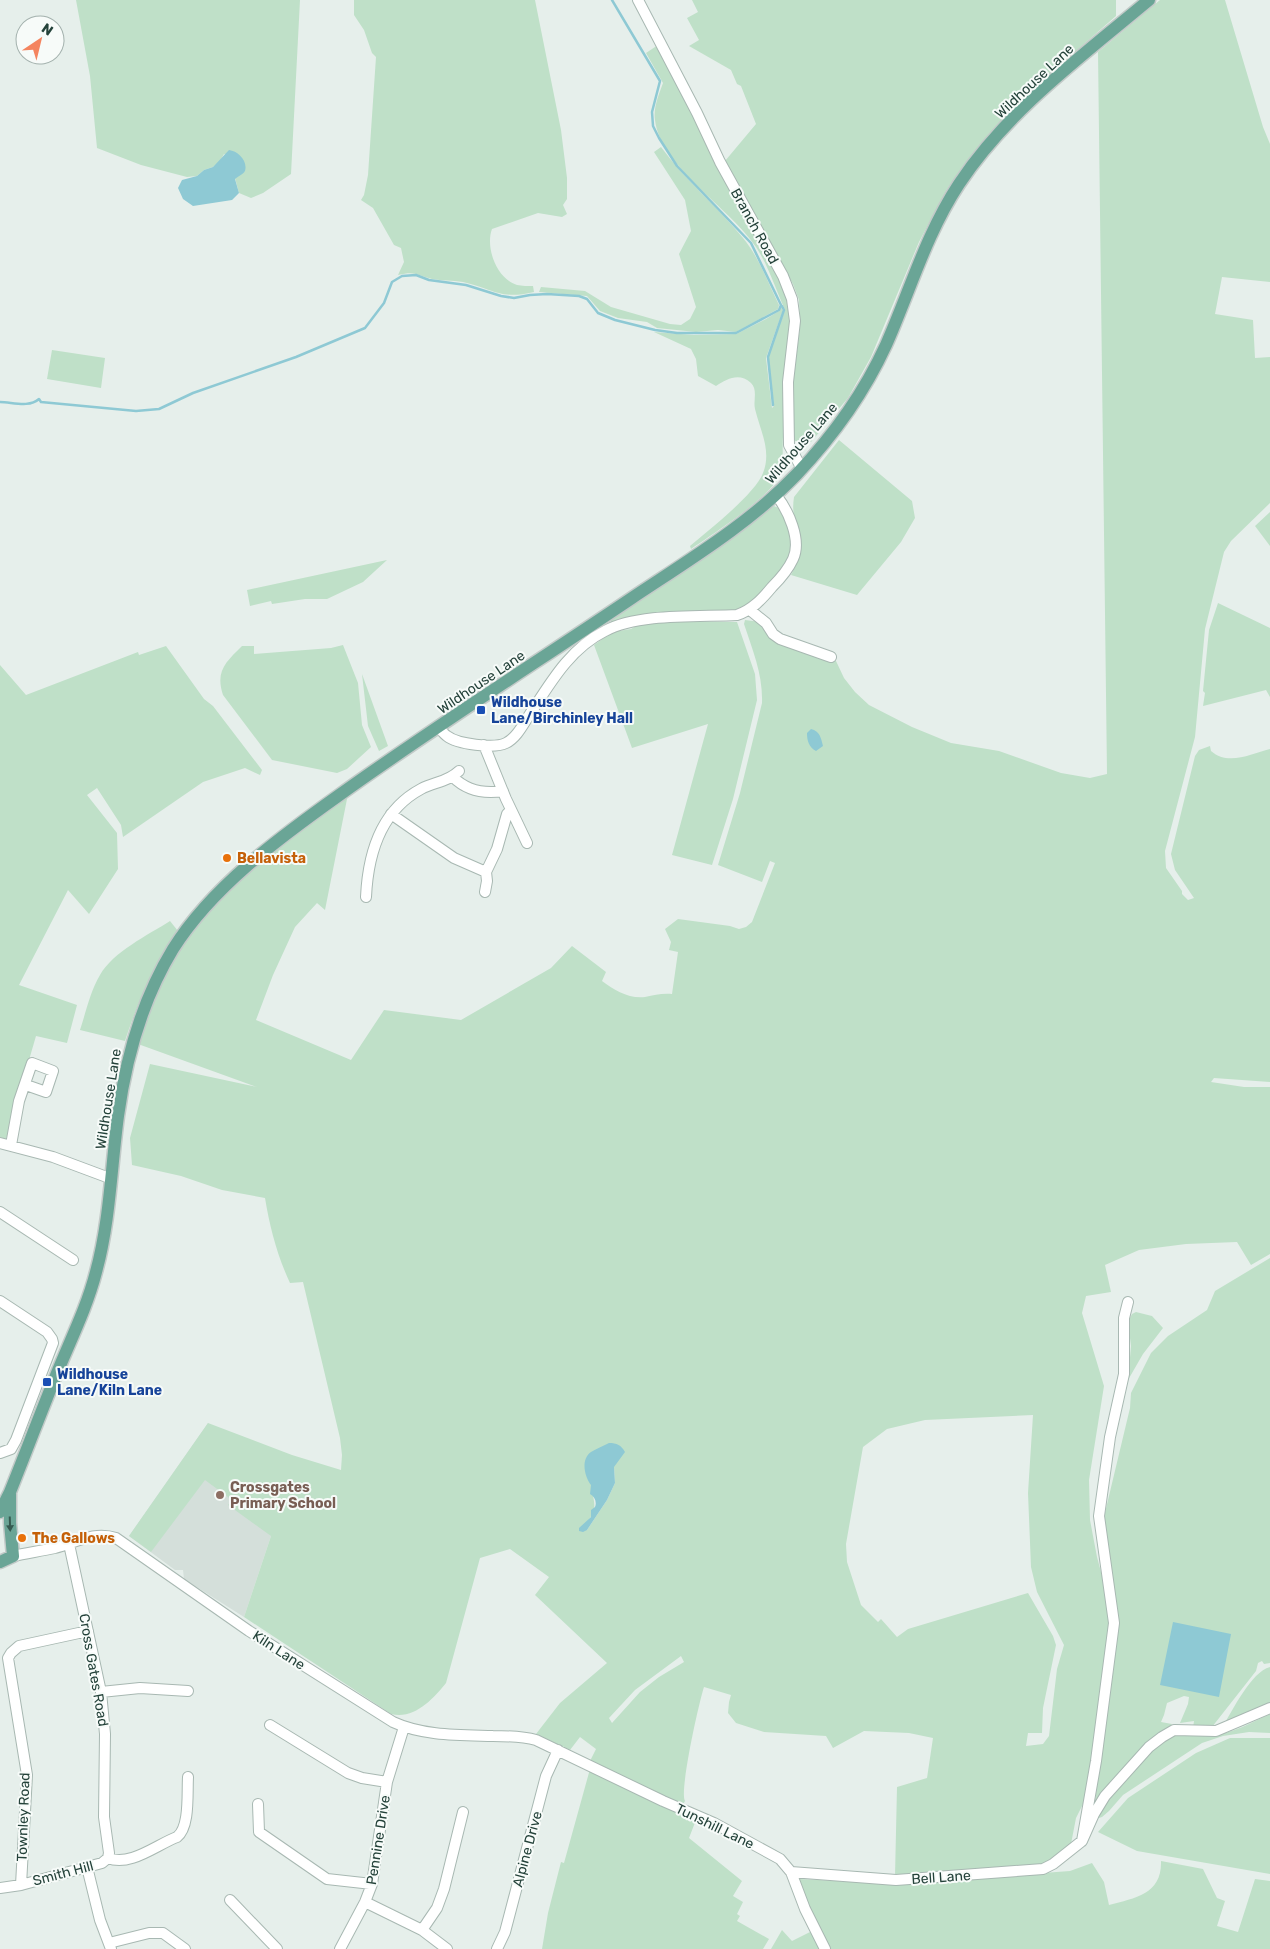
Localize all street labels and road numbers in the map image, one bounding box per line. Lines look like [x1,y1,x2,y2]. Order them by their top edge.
street label: Wildhouse Lane [991,40,1077,122]
street label: Branch Road [727,186,782,267]
street label: Wildhouse Lane [762,399,841,487]
street label: Wildhouse Lane [434,647,528,718]
street label: Wildhouse Lane [92,1047,125,1151]
street label: Cross Gates Road [75,1612,112,1728]
street label: Kiln Lane [249,1627,308,1674]
street label: Townley Road [13,1772,34,1862]
street label: Pennine Drive [363,1794,394,1886]
street label: Tunshill Lane [673,1800,757,1853]
street label: Alpine Drive [509,1809,546,1889]
street label: Smith Hill [31,1857,95,1890]
street label: Bell Lane [911,1867,971,1888]

